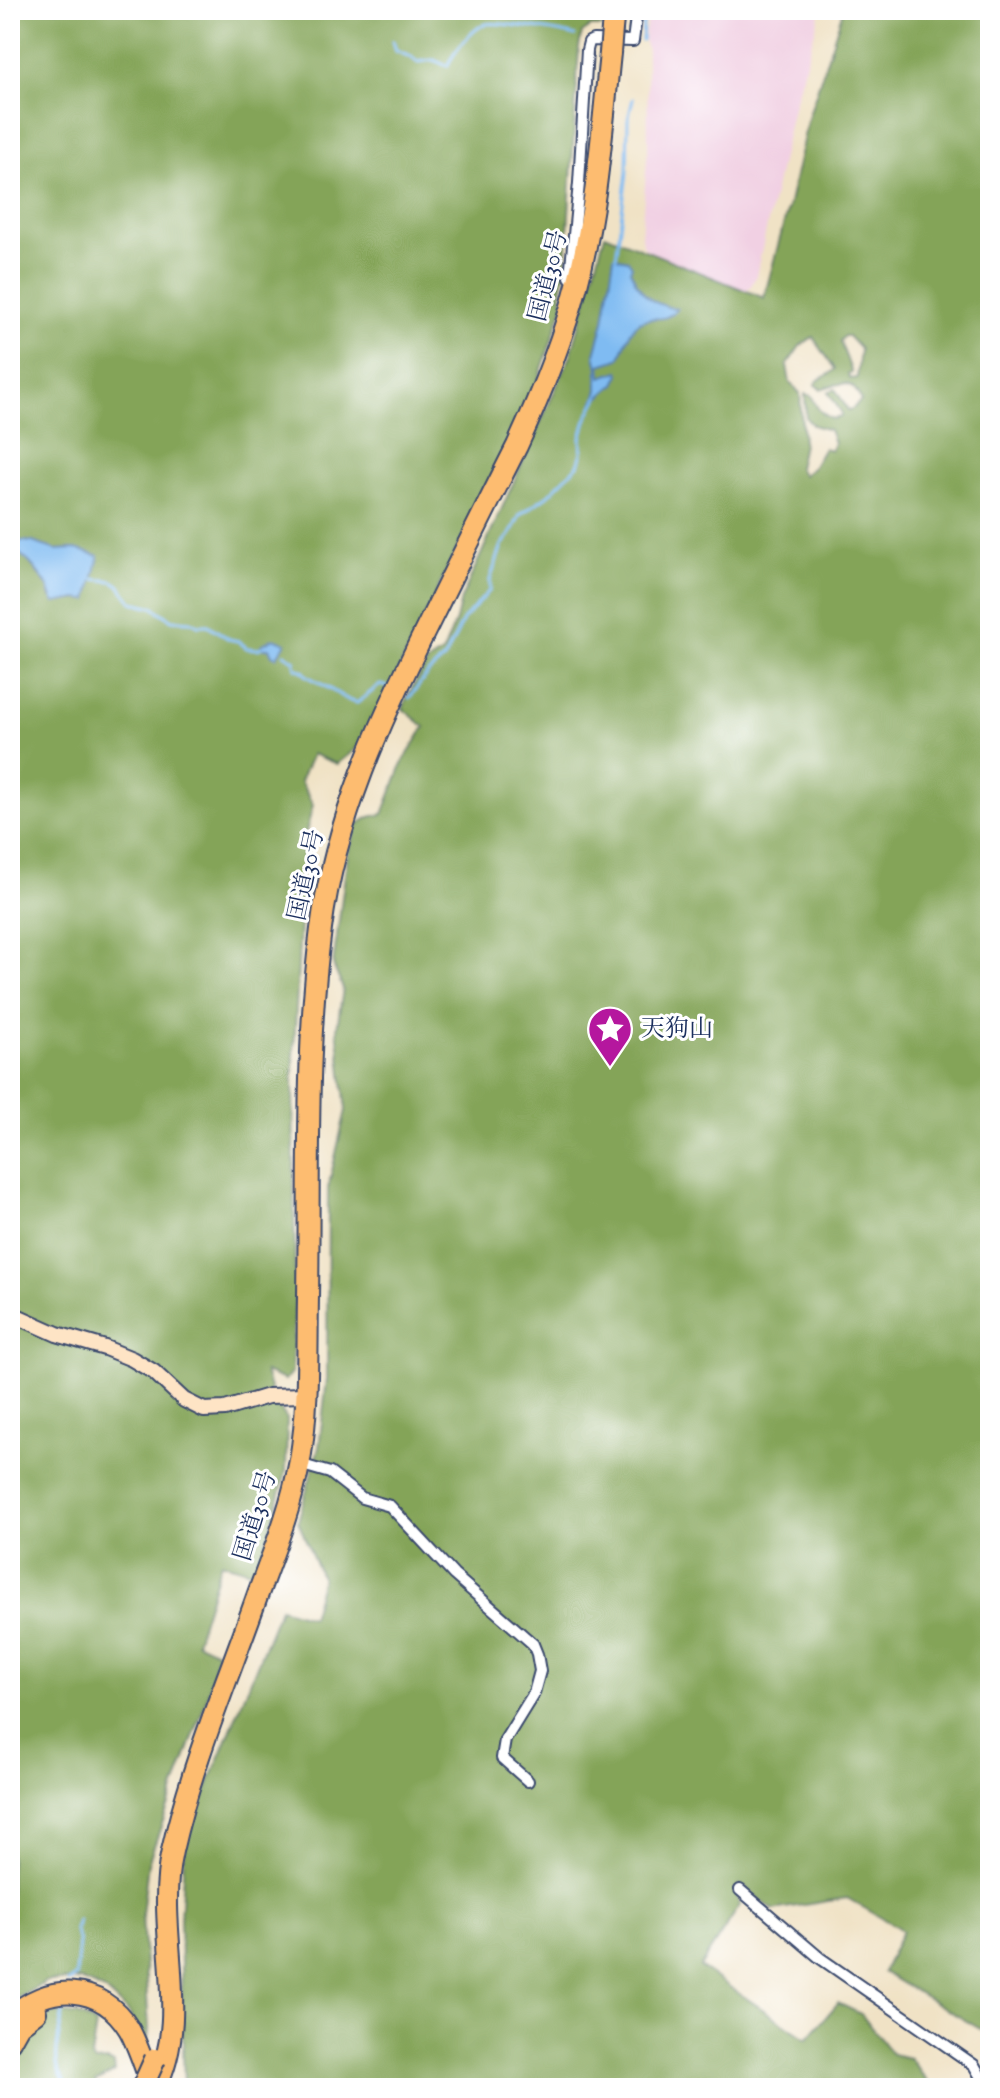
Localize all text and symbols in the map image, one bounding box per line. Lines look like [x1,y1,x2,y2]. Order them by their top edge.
street label: 国道30号 [523,227,575,325]
street label: 国道30号 [282,826,332,924]
place icon: 天狗山 [586,1005,634,1068]
place label: 天狗山 [641,1014,713,1045]
street label: 国道30号 [228,1467,284,1565]

